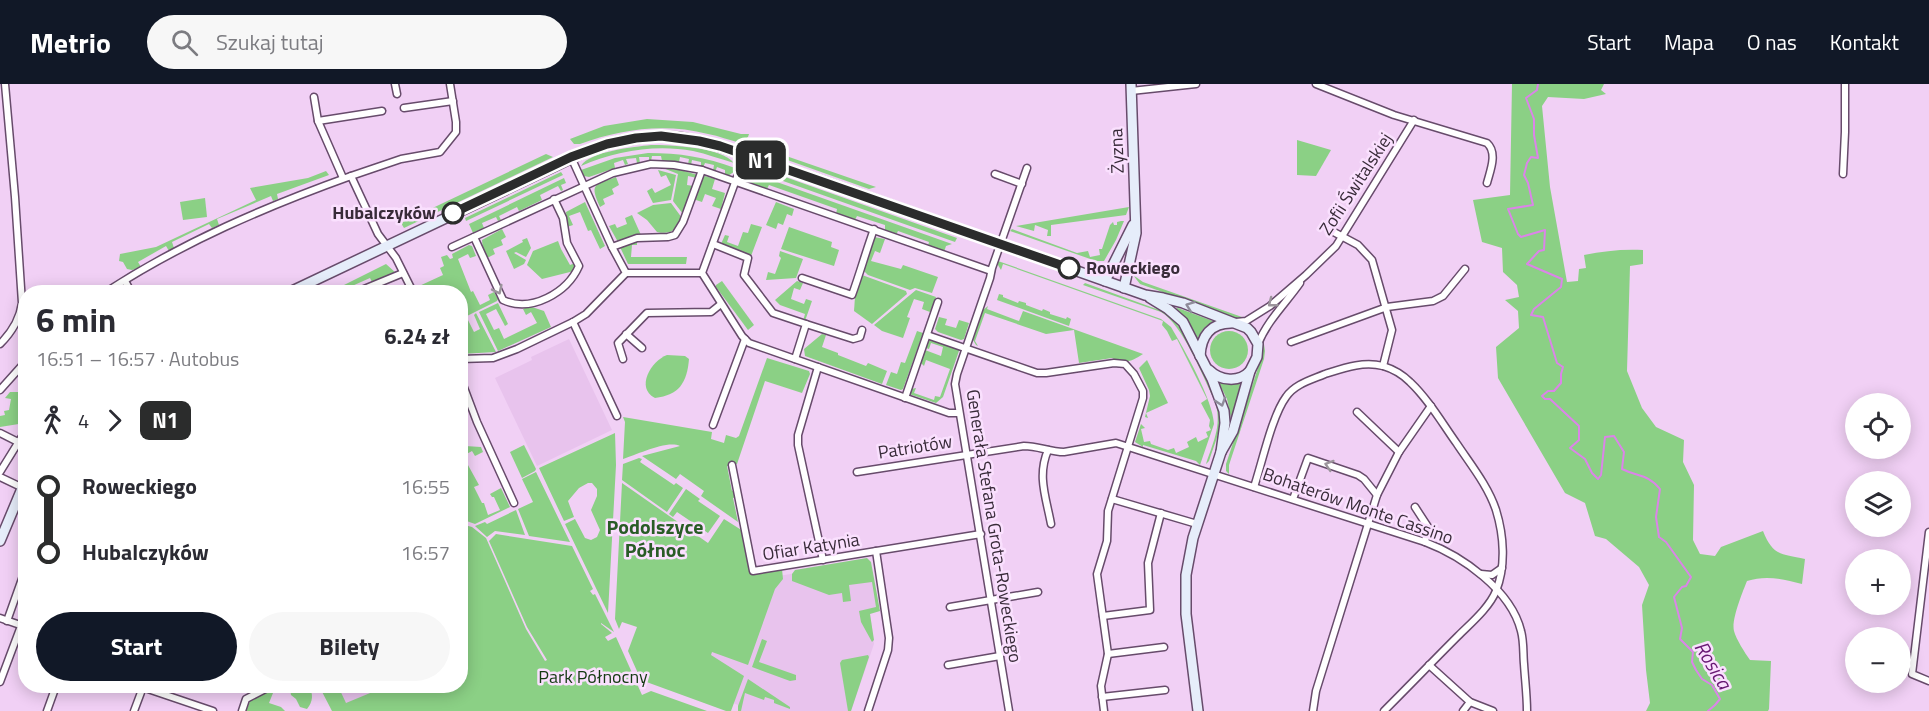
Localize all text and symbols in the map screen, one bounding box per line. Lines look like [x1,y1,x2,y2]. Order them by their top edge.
search box [147,15,567,69]
text: Metrio [30,21,111,64]
text: Szukaj tutaj [216,25,324,59]
icon: search [168,26,201,59]
text: Start [1587,26,1631,58]
text: Mapa [1664,26,1714,58]
text: O nas [1747,26,1797,58]
text: Kontakt [1830,26,1899,58]
street label: Zofii Świtalskiej [1312,127,1399,240]
street label: Żyzna [1102,128,1131,174]
line badge: N1 [734,140,788,180]
text: N1 [748,144,774,176]
place label: Hubalczyków [332,199,436,226]
marker: Hubalczyków [442,202,464,224]
place label: Roweckiego [1086,254,1180,281]
marker: Roweckiego [1058,257,1080,279]
one-way arrow [491,283,502,294]
text: 6 min [36,295,116,345]
one-way arrow [1268,296,1279,307]
one-way arrow [1185,301,1196,314]
text: 6.24 zł [384,319,450,353]
text: 16:51 – 16:57 · Autobus [36,343,239,374]
street label: Generała Stefana Grota-Roweckiego [960,387,1029,665]
map controls [1845,393,1911,693]
button: locate [1845,393,1911,459]
one-way arrow [1213,396,1226,407]
icon: walk [36,404,69,437]
icon: forward [98,404,131,437]
text: N1 [152,404,179,436]
text: 4 [78,405,89,436]
street label: Patriotów [876,427,954,466]
street label: Bohaterów Monte Cassino [1259,460,1457,551]
one-way arrow [1324,460,1335,472]
text: Roweckiego [82,469,197,503]
text: 16:55 [401,471,450,502]
button: layers [1845,471,1911,537]
district label: Podolszyce Północ [607,511,703,565]
street label: Ofiar Katynia [760,526,861,567]
text: Hubalczyków [82,535,209,569]
text: 16:57 [401,537,450,568]
button: + [1845,549,1911,615]
button: Start [36,612,237,681]
button: Bilety [249,612,450,681]
button: − [1845,627,1911,693]
water label: Rosica [1687,635,1741,696]
park label: Park Północny [538,663,648,690]

